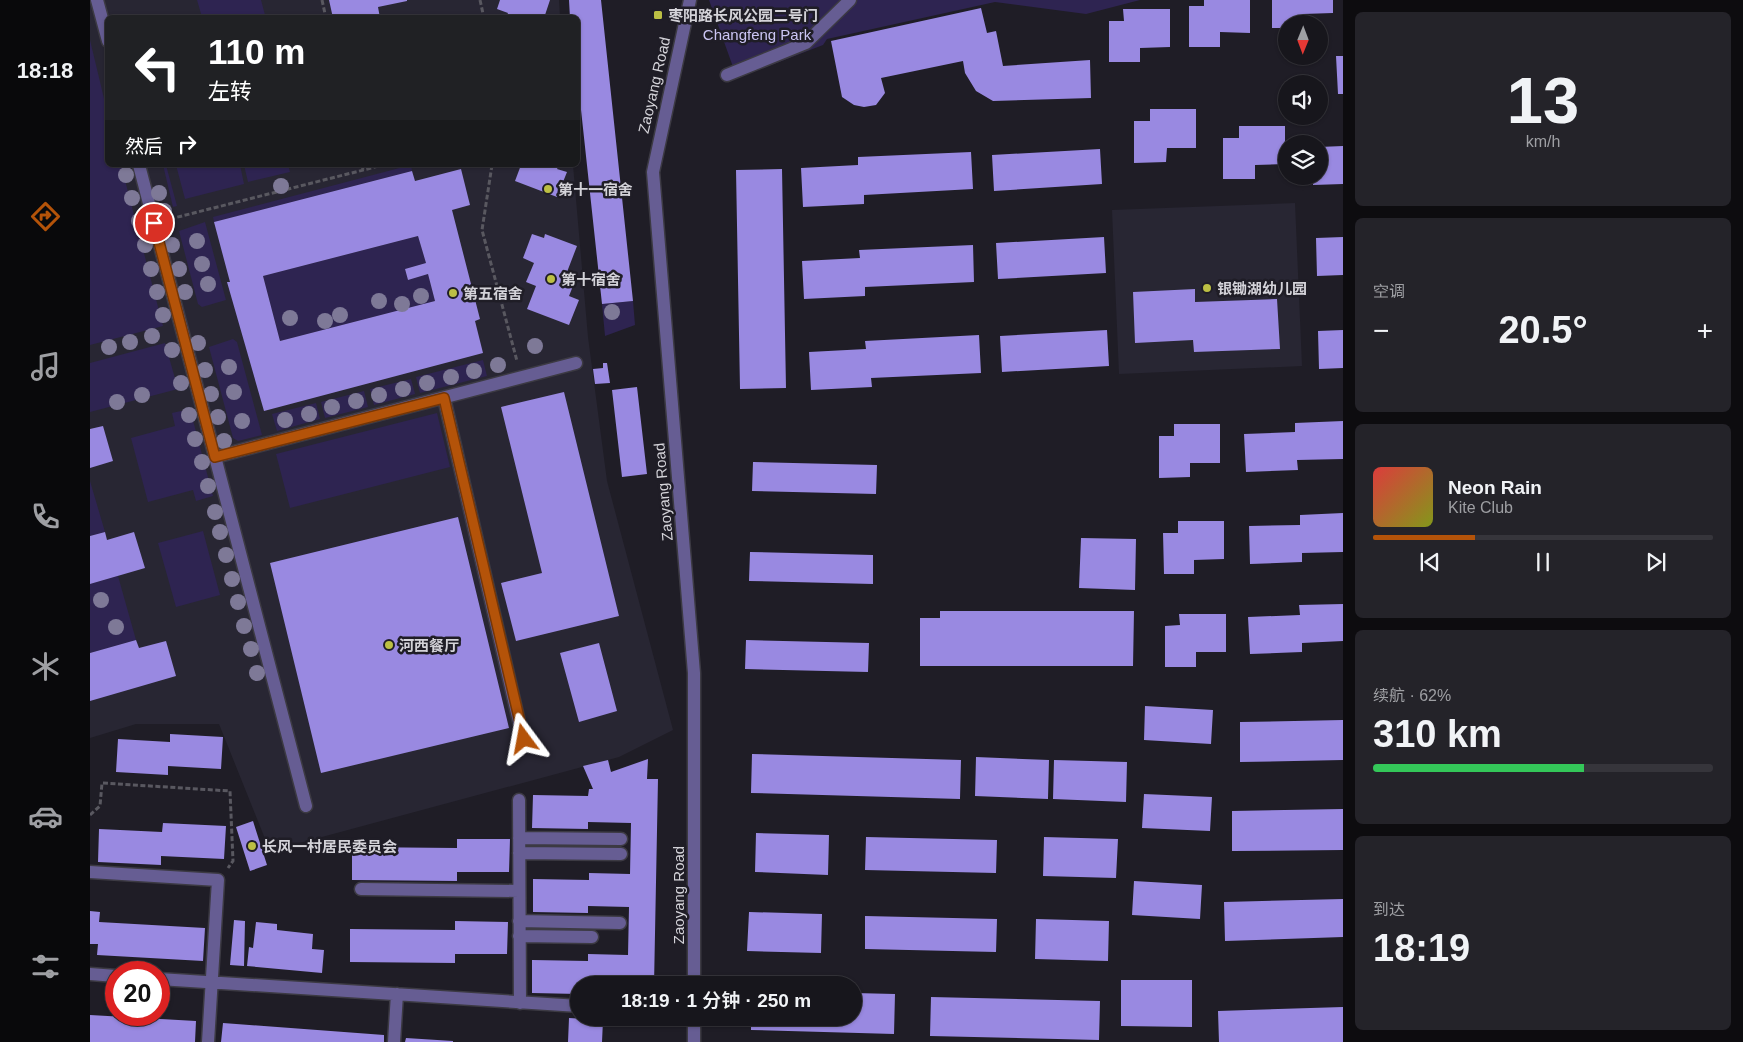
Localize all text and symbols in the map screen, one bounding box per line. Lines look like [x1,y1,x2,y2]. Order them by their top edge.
place label: 枣阳路长风公园二号门 [668,7,818,24]
marker: 枣阳路长风公园二号门 [652,9,664,21]
north arrow [1278,15,1328,65]
map controls [1278,15,1328,185]
park label: Changfeng Park [703,26,812,43]
text: 110 m [208,32,305,71]
icon: left [125,35,190,100]
street label: Zaoyang Road [635,35,673,135]
text: 18:18 [17,58,73,83]
text: 13 [1507,64,1579,137]
button: sound [1278,75,1328,125]
text: 左转 [208,79,252,104]
icon: right [173,130,201,158]
text: km/h [1526,133,1560,150]
button: layers [1278,135,1328,185]
text: 然后 [125,136,163,157]
place label: 第十一宿舍 [558,181,633,198]
marker: 第十一宿舍 [542,183,554,195]
icon: directions [28,199,63,234]
pin [133,202,175,244]
icon: arrive [140,209,168,237]
place label: 第十宿舍 [561,271,621,288]
marker: 第十宿舍 [545,273,557,285]
place label: 银锄湖幼儿园 [1217,280,1307,297]
marker: 银锄湖幼儿园 [1201,282,1213,294]
text: 空调 [1373,283,1405,300]
place label: 第五宿舍 [463,285,523,302]
marker: 第五宿舍 [447,287,459,299]
text: 20.5° [1498,309,1588,351]
text: − [1373,315,1389,346]
text: + [1697,315,1713,346]
icon: music [28,349,63,384]
street label: Zaoyang Road [650,442,676,542]
text: Neon Rain [1448,477,1542,498]
icon: phone [28,499,63,534]
text: Kite Club [1448,499,1513,516]
icon: previous [1416,548,1444,576]
icon: pause [1529,548,1557,576]
icon: next [1642,548,1670,576]
place label: 河西餐厅 [399,637,459,654]
marker: 河西餐厅 [383,639,395,651]
icon: climate [28,649,63,684]
text: 续航 · 62% [1373,687,1451,704]
position arrow [497,712,549,764]
text: 310 km [1373,713,1502,755]
icon: car [28,799,63,834]
place label: 长风一村居民委员会 [262,838,397,855]
marker: 长风一村居民委员会 [246,840,258,852]
street label: Zaoyang Road [670,846,687,944]
text: 到达 [1373,901,1405,918]
text: 18:19 [1373,927,1470,969]
icon: filters [28,949,63,984]
speed limit sign: 20 [105,961,170,1026]
text: 18:19 · 1 分钟 · 250 m [621,990,811,1011]

